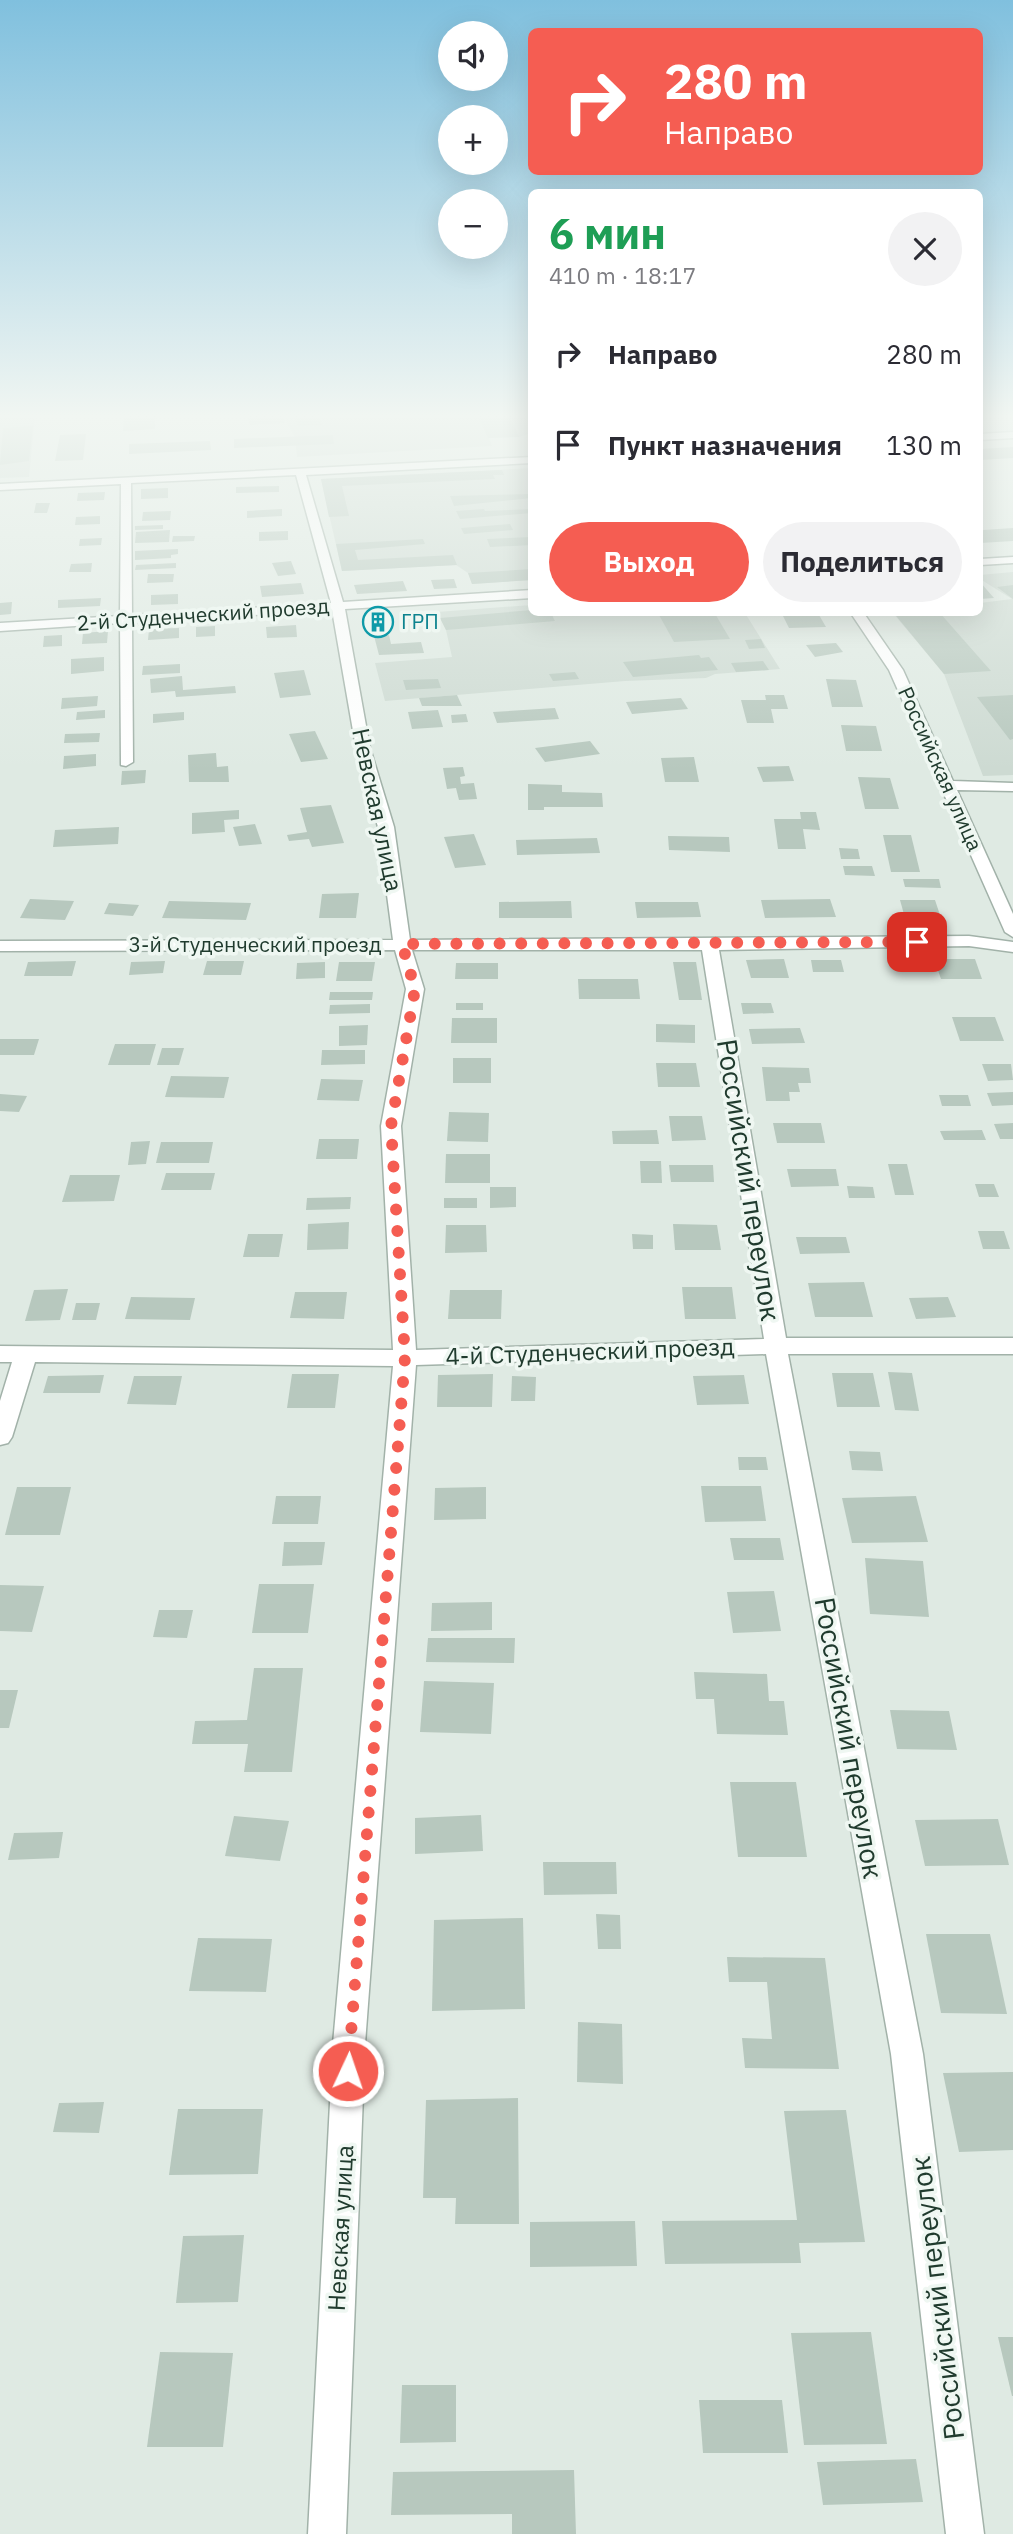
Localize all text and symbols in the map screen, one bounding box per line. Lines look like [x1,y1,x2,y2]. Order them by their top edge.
map controls [438,21,508,259]
button: sound [438,21,508,91]
text: 280 m [664,49,808,112]
icon: right [549,56,640,147]
button: + [438,105,508,175]
text: Направо [664,111,793,153]
button: − [438,189,508,259]
text: 6 мин [549,206,666,261]
button: close [888,212,962,286]
text: 410 m · 18:17 [549,260,696,290]
icon: right [549,335,587,373]
text: Направо [608,337,717,371]
text: 280 m [886,337,962,371]
icon: arrive [549,426,587,464]
text: Пункт назначения [608,428,842,462]
text: 130 m [886,428,962,462]
button: Выход [549,522,749,602]
button: Поделиться [763,522,962,602]
street label: 2-й Студенческий проезд [76,591,330,637]
building icon: ГРП [361,605,395,639]
place label: ГРП [401,607,439,635]
street label: Российская улица [892,682,990,855]
street label: Невская улица [345,725,411,895]
pin [887,912,947,972]
icon: arrive [898,923,936,961]
street label: 3-й Студенческий проезд [128,930,382,958]
street label: Российский переулок [709,1036,790,1324]
street label: 4-й Студенческий проезд [445,1330,735,1372]
street label: Российский переулок [806,1594,892,1882]
position arrow [311,2034,385,2108]
street label: Невская улица [320,2144,360,2312]
street label: Российский переулок [901,2154,972,2442]

